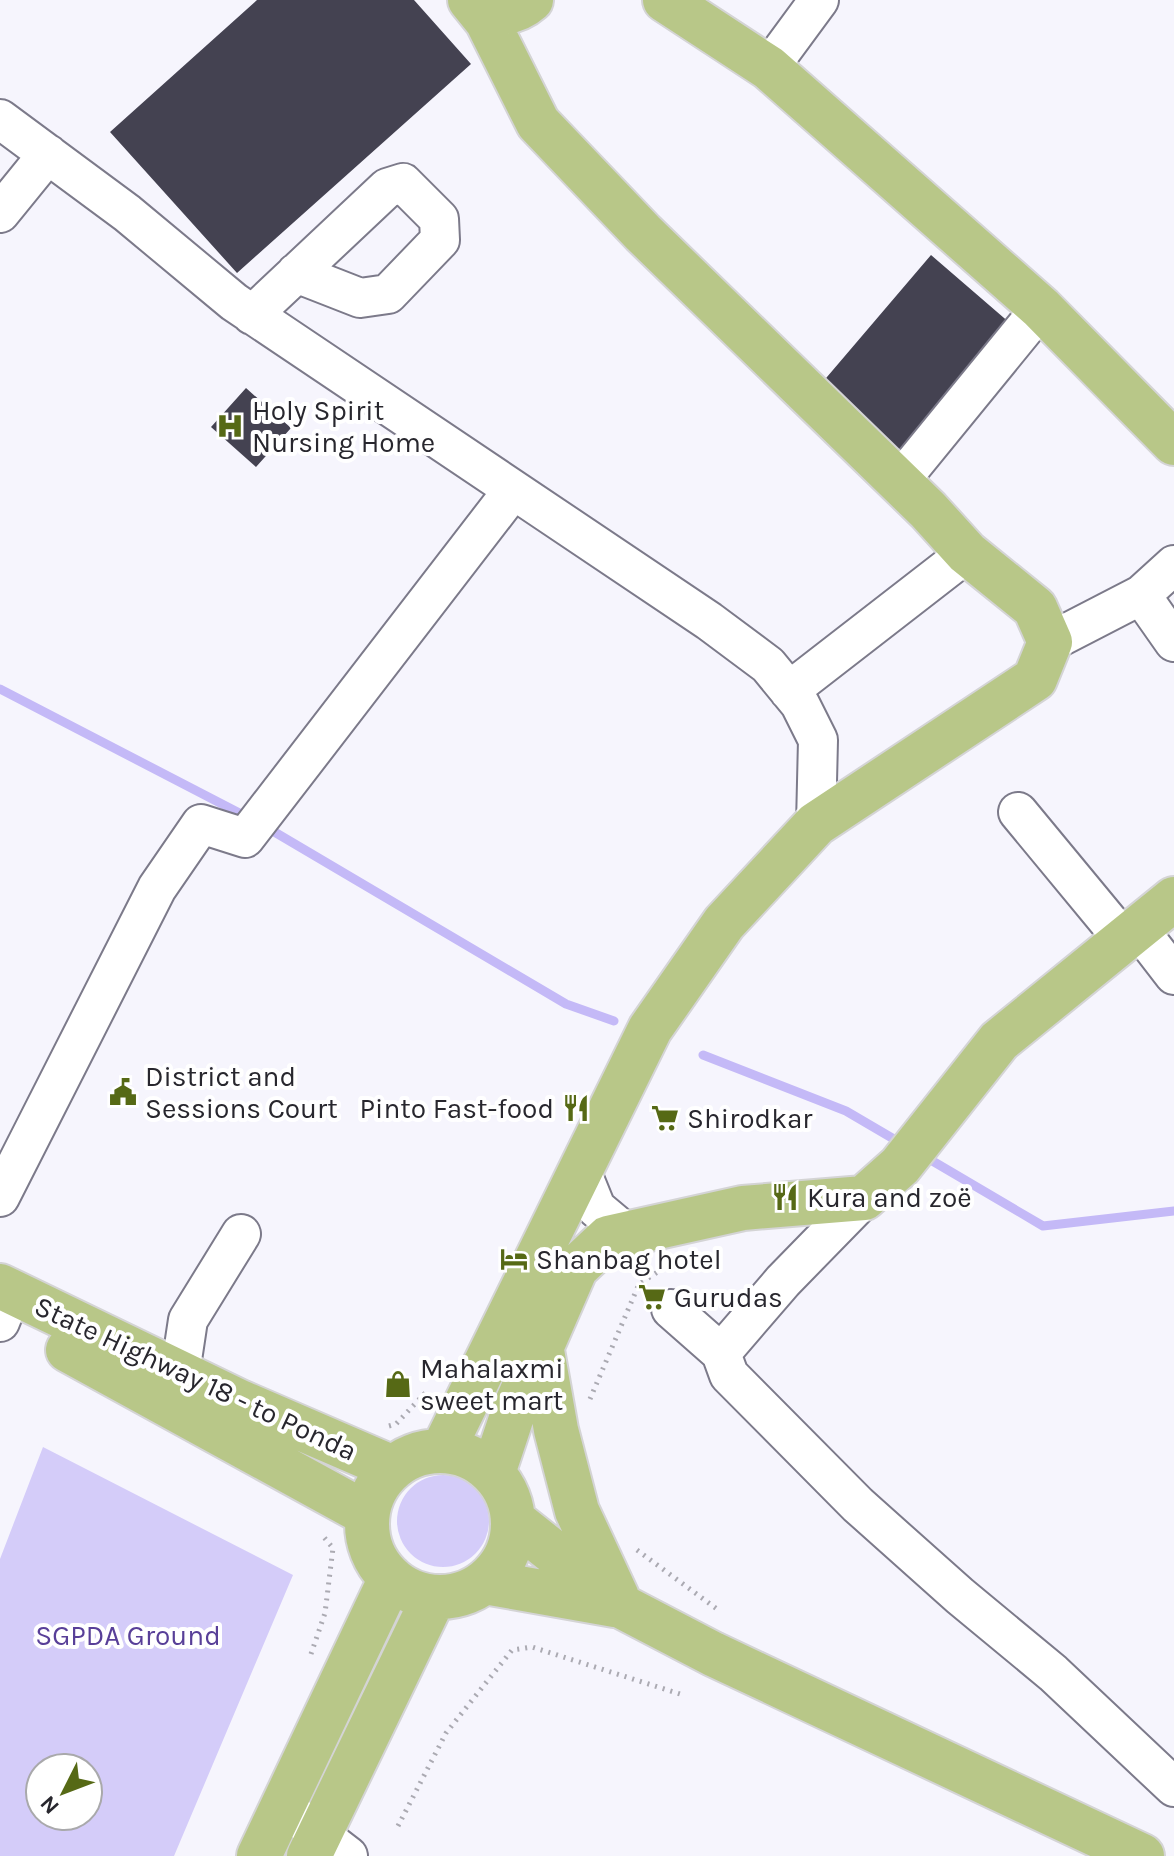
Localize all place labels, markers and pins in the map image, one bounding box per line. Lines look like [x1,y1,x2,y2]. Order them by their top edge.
place label: Holy Spirit Nursing Home [252,394,435,459]
hospital icon: Holy Spirit Nursing Home [215,411,245,441]
place label: District and Sessions Court [145,1060,338,1125]
public building icon: District and Sessions Court [108,1077,138,1107]
place label: Pinto Fast-food [360,1092,554,1125]
restaurant icon: Pinto Fast-food [561,1093,591,1123]
place label: Shirodkar [687,1102,813,1135]
supermarket icon: Shirodkar [650,1103,680,1133]
place label: Kura and zoë [807,1181,972,1214]
restaurant icon: Kura and zoë [770,1182,800,1212]
place label: Shanbag hotel [536,1243,722,1276]
hotel icon: Shanbag hotel [499,1244,529,1274]
place label: Gurudas [674,1281,783,1314]
supermarket icon: Gurudas [637,1282,667,1312]
place label: Mahalaxmi sweet mart [420,1352,564,1417]
shop icon: Mahalaxmi sweet mart [383,1369,413,1399]

